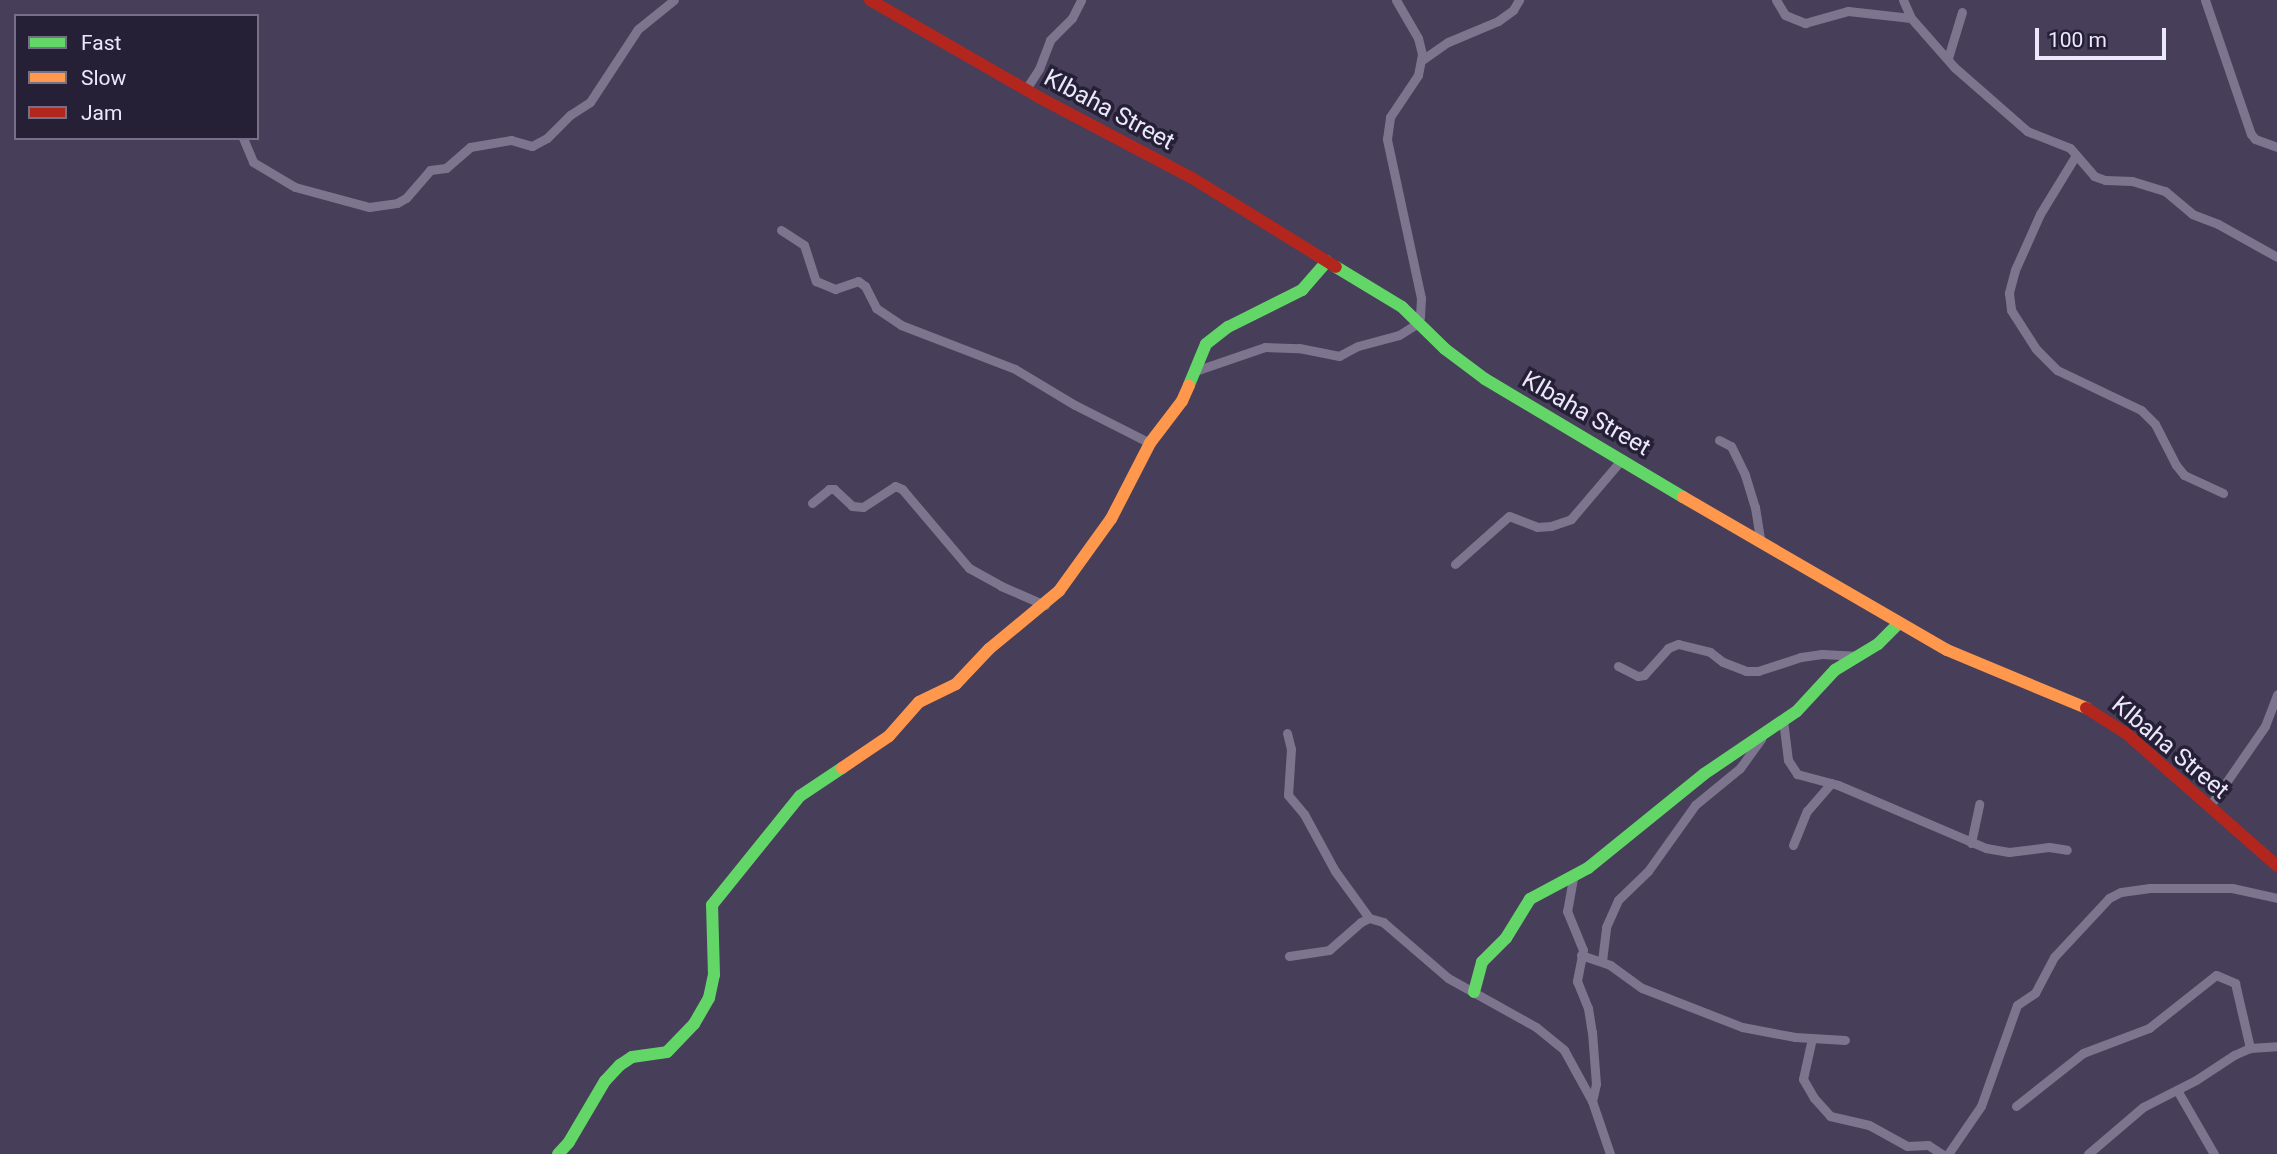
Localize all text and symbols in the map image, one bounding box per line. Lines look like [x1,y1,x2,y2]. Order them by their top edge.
legend [14,14,259,140]
scale bar [2039,14,2170,58]
text: 100 m [2048,28,2107,52]
text: Fast [81,31,121,55]
street label: KIbaha Street [1039,64,1179,156]
text: Slow [81,66,126,90]
text: Jam [81,101,122,125]
street label: KIbaha Street [1517,366,1655,462]
street label: KIbaha Street [2106,691,2234,805]

